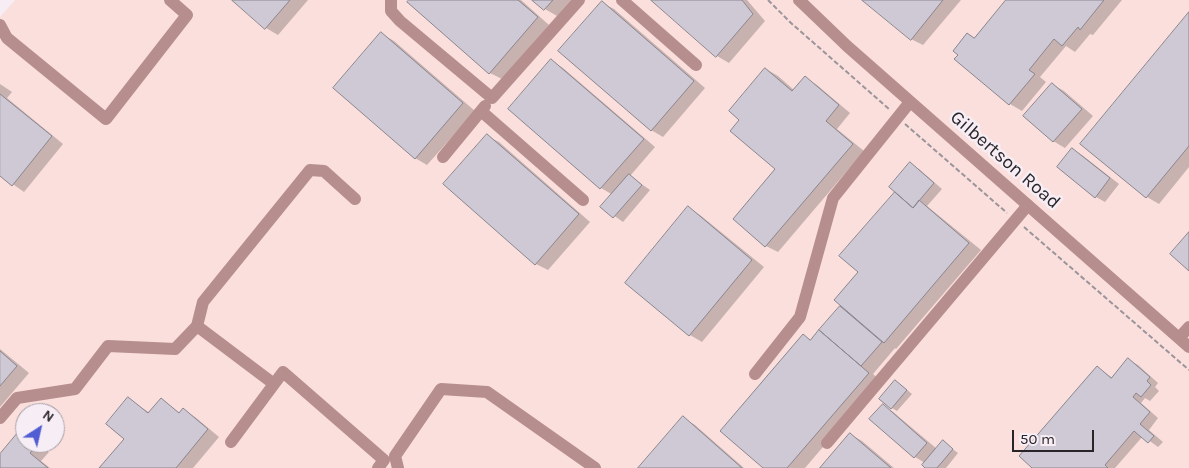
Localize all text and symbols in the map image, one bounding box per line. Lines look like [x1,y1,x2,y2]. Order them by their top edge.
street label: Gilbertson Road [945,106,1065,214]
north arrow [15,403,65,453]
text: N [39,406,57,426]
scale bar [1014,420,1096,452]
text: 50 m [1020,430,1055,448]

